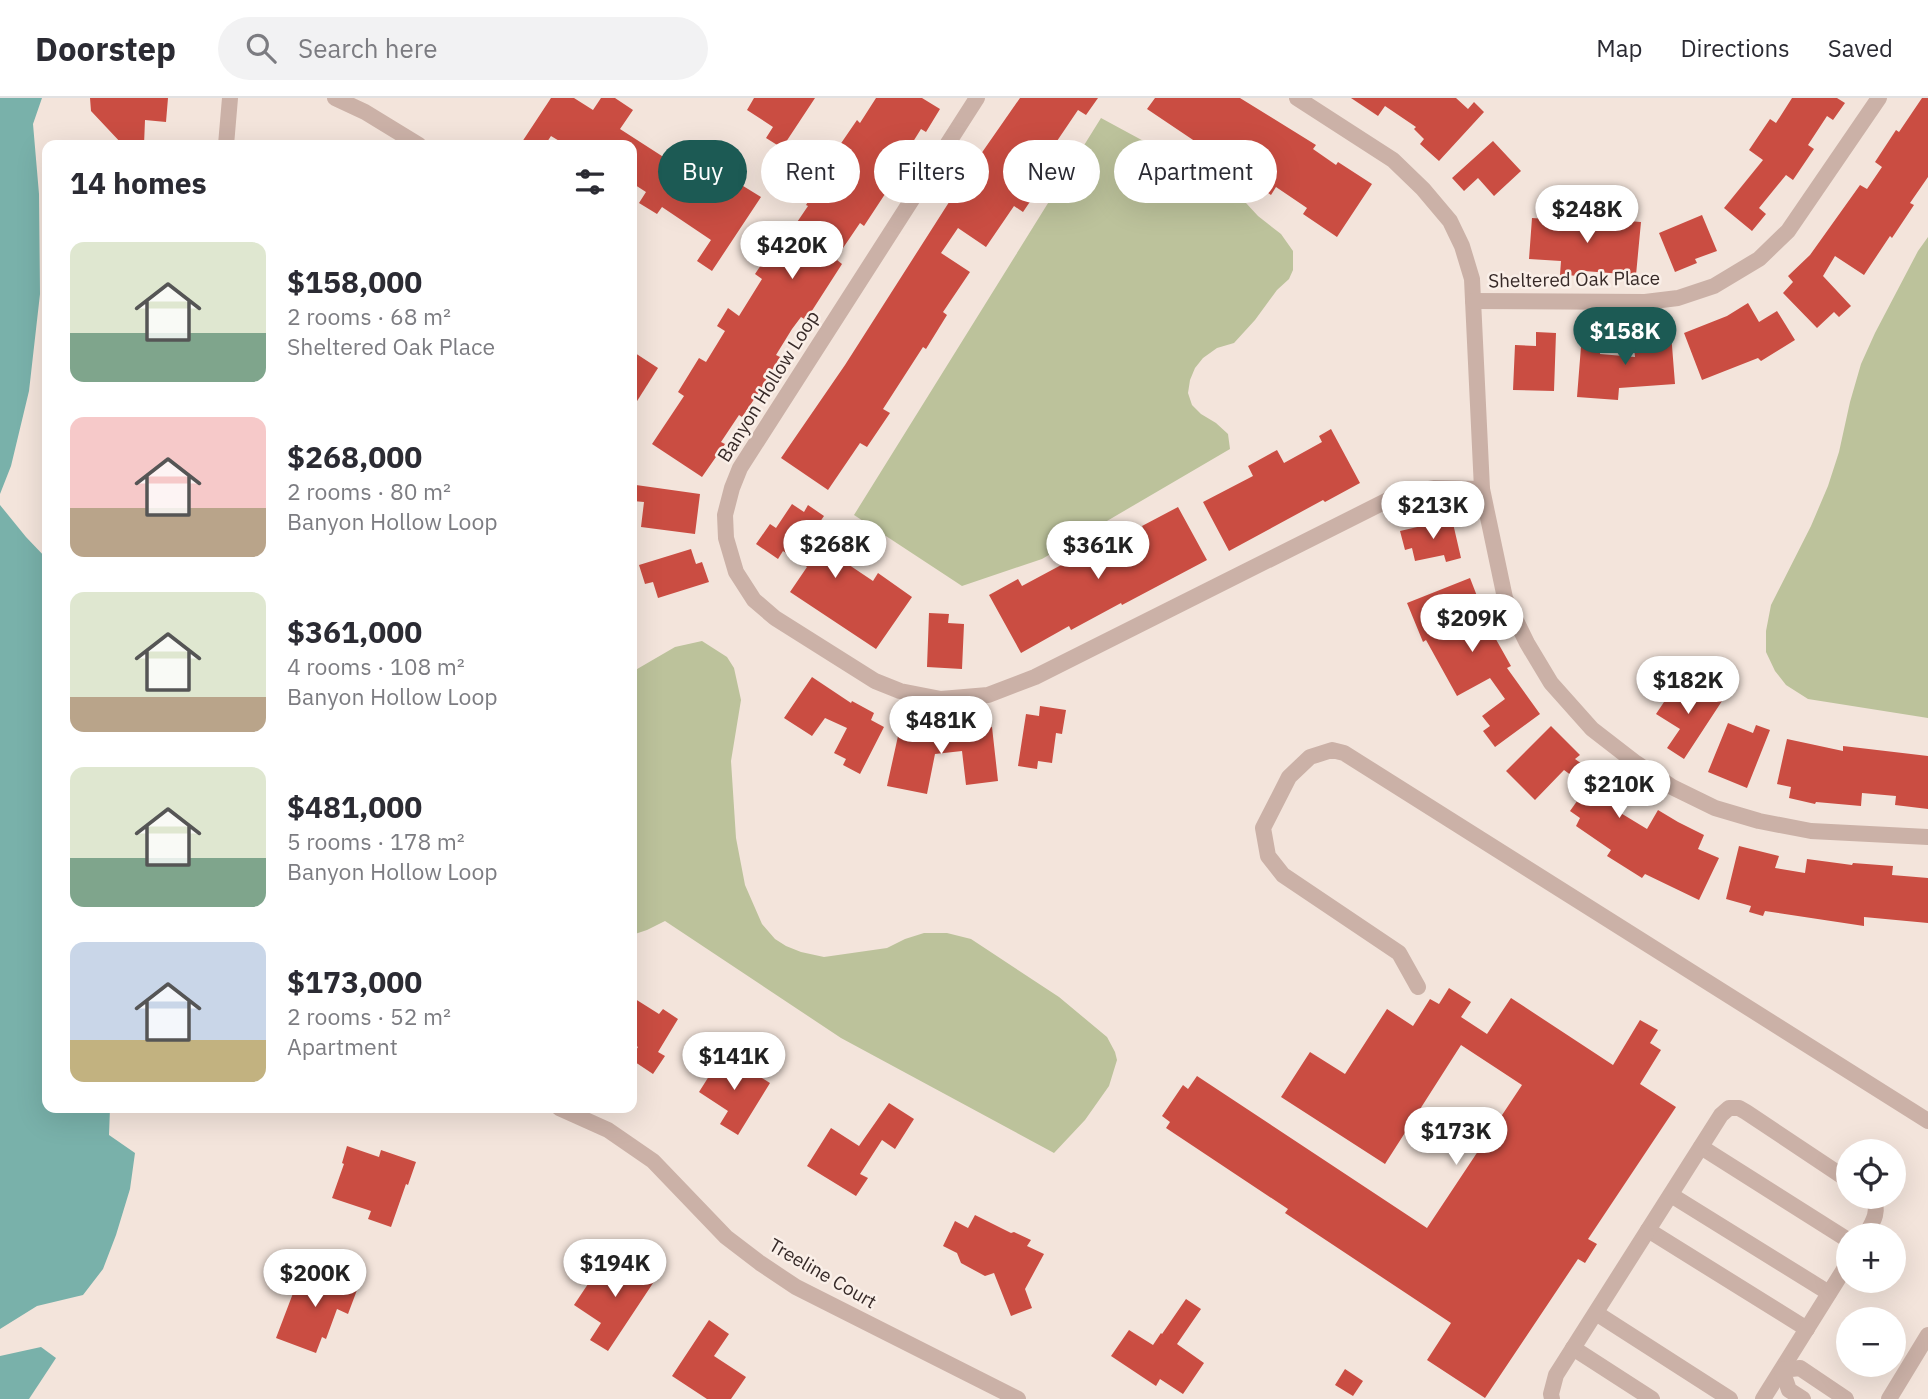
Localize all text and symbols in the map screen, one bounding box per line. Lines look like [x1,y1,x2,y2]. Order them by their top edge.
search box [218,17,708,80]
text: Doorstep [35,27,176,70]
icon: search [242,29,280,67]
text: Search here [298,31,437,65]
text: Map [1596,32,1642,64]
text: Directions [1680,32,1790,64]
text: Saved [1828,32,1893,64]
chip: Buy [658,140,747,203]
chip: Rent [761,140,860,203]
chip: Filters [874,140,989,203]
chip: New [1003,140,1100,203]
chip: Apartment [1114,140,1277,203]
text: 14 homes [70,163,207,202]
icon: filters [571,163,609,201]
pin: $248K [1538,186,1636,245]
text: $248K [1551,193,1623,223]
pin: $420K [743,222,841,281]
text: $420K [756,229,828,259]
text: $158,000 [287,262,422,301]
street label: Sheltered Oak Place [1488,266,1660,292]
icon: home [126,270,210,354]
text: 2 rooms · 68 m² [287,301,451,331]
street label: Banyon Hollow Loop [712,306,824,466]
pin: $158K [1576,308,1674,367]
text: $158K [1589,315,1661,345]
text: Sheltered Oak Place [287,331,495,361]
text: $268,000 [287,437,422,476]
icon: home [126,445,210,529]
text: 2 rooms · 80 m² [287,476,451,506]
pin: $213K [1384,482,1482,541]
text: $213K [1397,489,1469,519]
text: Banyon Hollow Loop [287,506,498,536]
pin: $268K [786,520,884,580]
pin: $361K [1049,522,1147,581]
text: $268K [799,528,871,558]
text: $361K [1062,529,1134,559]
pin: $209K [1423,594,1521,654]
text: $209K [1436,602,1508,632]
text: $361,000 [287,612,422,651]
icon: home [126,620,210,704]
text: 4 rooms · 108 m² [287,651,465,681]
pin: $182K [1639,656,1737,716]
text: $182K [1652,664,1724,694]
text: Banyon Hollow Loop [287,681,498,711]
pin: $481K [892,696,990,756]
text: $481K [905,704,977,734]
pin: $210K [1570,760,1668,820]
text: $210K [1583,768,1655,798]
text: $481,000 [287,787,422,826]
icon: home [126,795,210,879]
text: 5 rooms · 178 m² [287,826,465,856]
text: Banyon Hollow Loop [287,856,498,886]
text: $173,000 [287,962,422,1001]
icon: home [126,970,210,1054]
text: 2 rooms · 52 m² [287,1001,451,1031]
text: Apartment [287,1031,398,1061]
pin: $141K [685,1032,783,1092]
text: $141K [698,1040,770,1070]
pin: $173K [1407,1108,1505,1167]
text: $173K [1420,1115,1492,1145]
map controls [1836,1139,1906,1377]
button: locate [1836,1139,1906,1209]
button: + [1836,1223,1906,1293]
street label: Treeline Court [765,1233,881,1313]
pin: $194K [566,1240,664,1299]
text: $194K [579,1247,651,1277]
pin: $200K [266,1250,364,1309]
text: $200K [279,1257,351,1287]
button: − [1836,1307,1906,1377]

